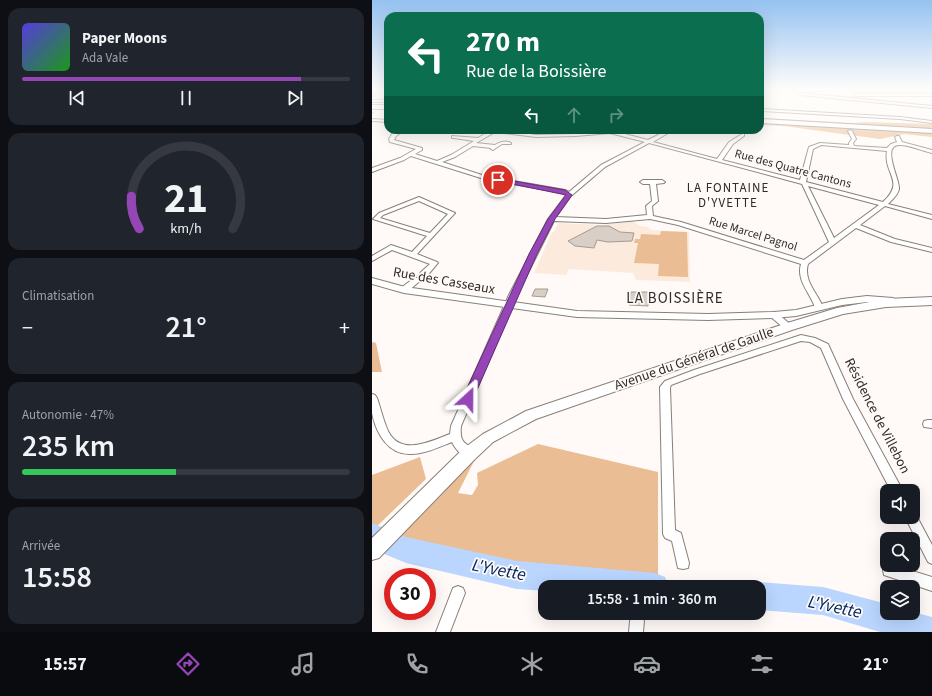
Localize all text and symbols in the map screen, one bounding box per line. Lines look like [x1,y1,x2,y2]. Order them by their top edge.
text: 270 m [466,22,540,62]
text: Paper Moons [82,28,167,49]
icon: left [400,28,452,80]
text: Ada Vale [82,49,128,67]
text: Rue de la Boissière [466,59,607,84]
icon: previous [66,87,88,109]
icon: pause [175,87,197,109]
icon: next [284,87,306,109]
icon: left [521,104,543,126]
icon: ahead [563,104,585,126]
icon: right [605,104,627,126]
street label: Rue des Quatre Cantons [733,145,853,193]
pin [481,163,515,197]
text: 21 [164,169,208,229]
icon: arrive [487,169,509,191]
district label: LA FONTAINE D'YVETTE [687,179,769,212]
street label: Rue Marcel Pagnol [707,212,799,256]
text: km/h [170,218,202,239]
street label: Rue des Casseaux [391,262,497,300]
text: Climatisation [22,287,94,305]
district label: LA BOISSIÈRE [626,288,724,309]
text: 21° [165,306,207,349]
text: − [22,312,33,344]
text: + [339,312,350,344]
street label: Avenue du Général de Gaulle [612,322,776,396]
street label: Résidence de Villebon [839,355,915,477]
position arrow [447,378,489,420]
text: Autonomie · 47% [22,406,114,424]
text: 235 km [22,425,115,468]
map controls [880,484,920,620]
button: sound [880,484,920,524]
button: search [880,532,920,572]
text: Arrivée [22,537,60,555]
water label: L'Yvette [470,553,528,588]
text: 15:58 [22,556,92,599]
speed limit sign: 30 [384,568,436,620]
button: layers [880,580,920,620]
text: 15:58 · 1 min · 360 m [587,589,717,610]
water label: L'Yvette [806,589,865,625]
icon: directions [174,650,202,678]
icon: music [289,650,317,678]
icon: phone [403,650,431,678]
icon: climate [518,650,546,678]
icon: car [633,650,661,678]
icon: filters [748,650,776,678]
text: 15:57 [43,652,87,677]
text: 21° [863,652,889,677]

